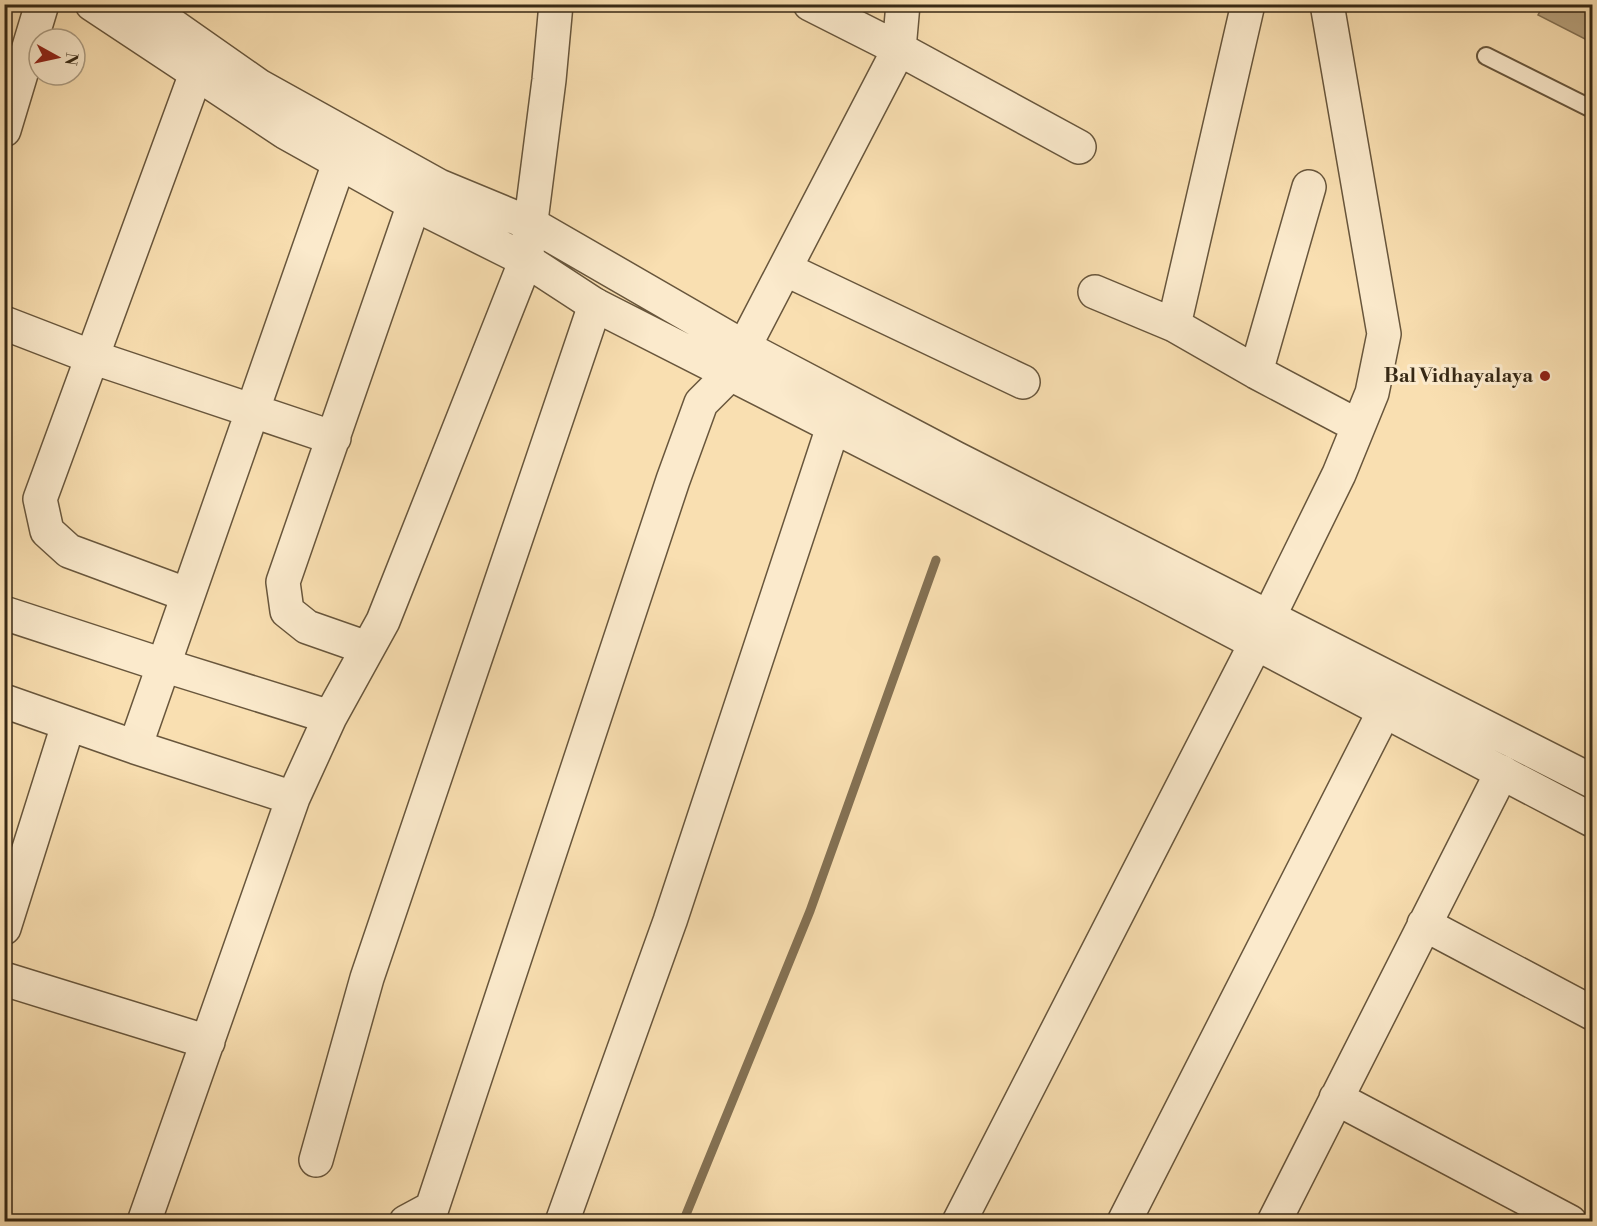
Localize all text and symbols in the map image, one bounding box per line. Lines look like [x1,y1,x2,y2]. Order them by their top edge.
north arrow [27,27,87,87]
text: N [60,51,82,67]
place label: Bal Vidhayalaya [1384,364,1533,389]
marker: Bal Vidhayalaya [1538,369,1552,383]

